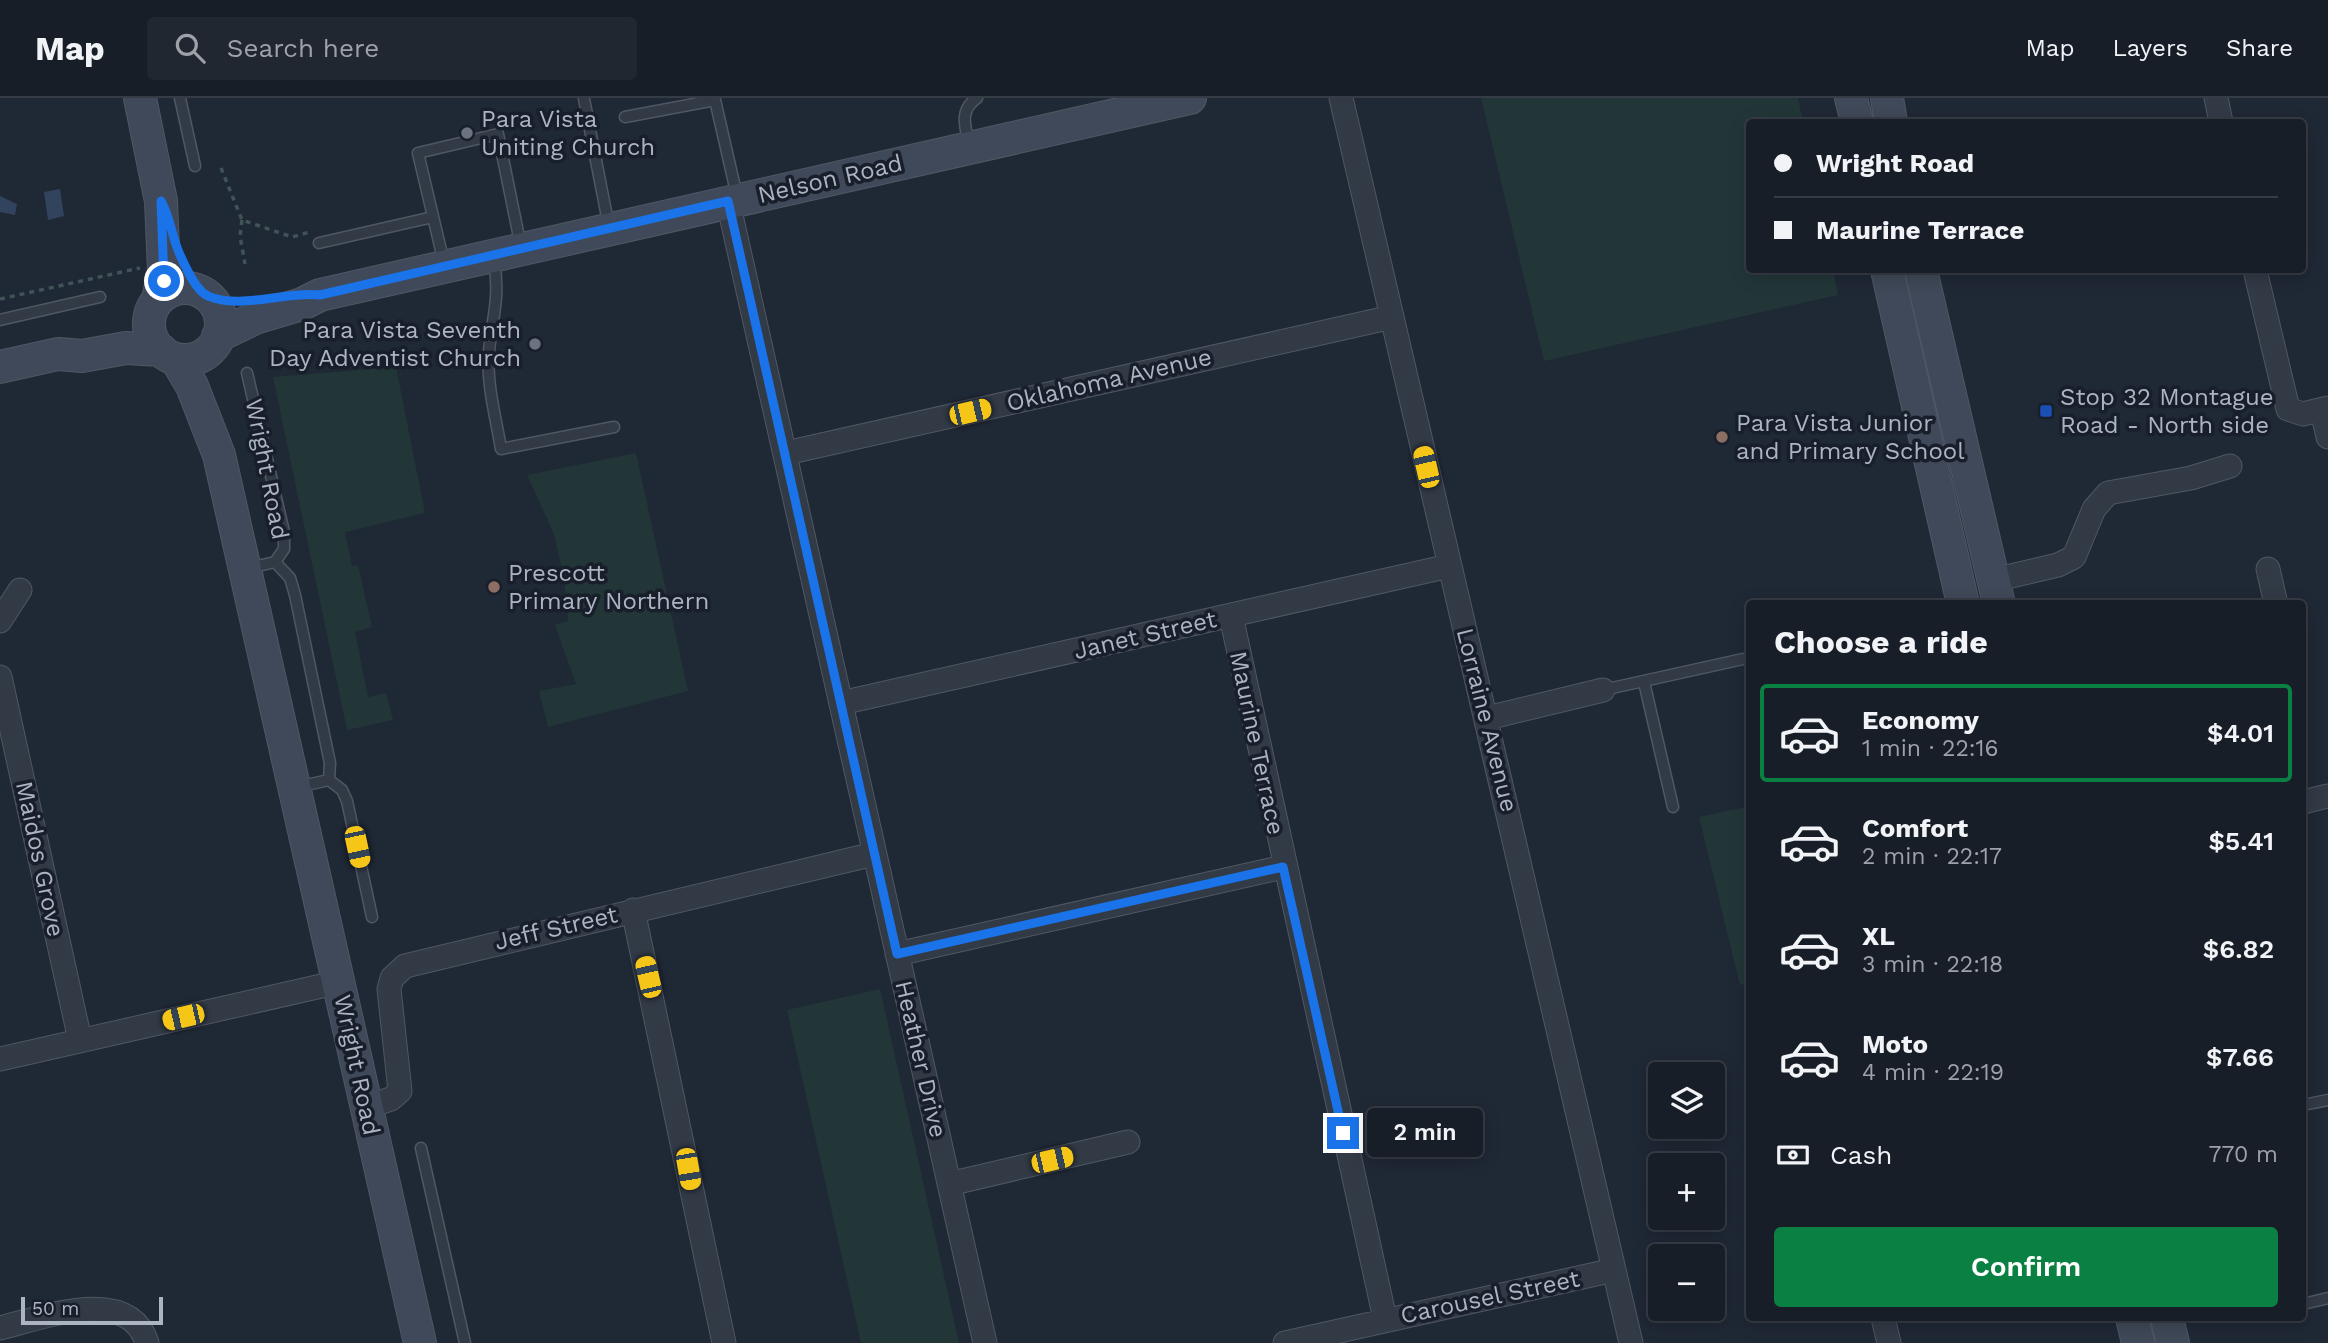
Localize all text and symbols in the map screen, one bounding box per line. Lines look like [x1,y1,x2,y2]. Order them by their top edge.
search box [147,17,637,80]
text: Map [35,29,105,68]
icon: search [171,29,209,67]
text: Search here [227,33,379,63]
text: Map [2026,34,2074,62]
text: Layers [2112,34,2188,62]
text: Share [2226,34,2293,62]
place label: Para Vista Uniting Church [481,105,655,161]
marker: Para Vista Uniting Church [459,125,475,141]
text: Wright Road [1816,148,1974,178]
street label: Nelson Road [755,149,905,209]
text: Maurine Terrace [1816,215,2024,245]
route start [148,265,180,297]
place label: Para Vista Seventh Day Adventist Church [269,316,521,372]
marker: Para Vista Seventh Day Adventist Church [527,336,543,352]
street label: Oklahoma Avenue [1004,343,1214,417]
place label: Stop 32 Montague Road - North side [2060,383,2274,439]
street label: Wright Road [240,396,294,542]
car [948,397,993,427]
marker: Stop 32 Montague Road - North side [2038,403,2054,419]
place label: Para Vista Junior and Primary School [1736,409,1965,465]
marker: Para Vista Junior and Primary School [1714,429,1730,445]
car [1412,444,1441,490]
place label: Prescott Primary Northern [508,559,709,615]
marker: Prescott Primary Northern [486,579,502,595]
street label: Janet Street [1071,605,1219,665]
text: Choose a ride [1774,623,1988,661]
street label: Lorraine Avenue [1451,625,1523,815]
street label: Maurine Terrace [1224,649,1290,837]
icon: car [1778,702,1841,765]
text: Economy [1862,705,1979,735]
text: $4.01 [2207,718,2274,748]
text: 1 min · 22:16 [1862,735,1999,762]
street label: Maidos Grove [10,779,70,939]
icon: car [1778,810,1841,873]
text: Comfort [1862,813,1968,843]
car [343,824,372,870]
text: $5.41 [2209,826,2274,856]
text: 2 min · 22:17 [1862,843,2002,870]
street label: Jeff Street [492,900,620,956]
icon: car [1778,918,1841,981]
text: XL [1862,921,1895,951]
text: $6.82 [2203,934,2274,964]
text: 3 min · 22:18 [1862,951,2003,978]
car [634,954,663,1000]
street label: Heather Drive [889,978,953,1140]
street label: Wright Road [328,992,386,1138]
car [161,1002,206,1032]
icon: car [1778,1026,1841,1089]
text: Moto [1862,1029,1928,1059]
text: $7.66 [2206,1042,2274,1072]
text: 4 min · 22:19 [1862,1059,2004,1086]
map controls [1648,1062,1725,1321]
button: layers [1648,1062,1725,1139]
callout: 2 min [1368,1108,1483,1158]
route end [1327,1117,1359,1149]
text: 2 min [1393,1119,1457,1146]
icon: cash [1774,1136,1812,1174]
text: Cash [1830,1140,1892,1170]
text: 770 m [2209,1141,2278,1168]
car [1030,1145,1075,1175]
car [675,1146,702,1192]
button: + [1648,1153,1725,1230]
button: Confirm [1774,1227,2278,1307]
button: − [1648,1244,1725,1321]
street label: Carousel Street [1398,1264,1582,1330]
scale bar [21,1294,163,1326]
text: 50 m [32,1297,79,1320]

